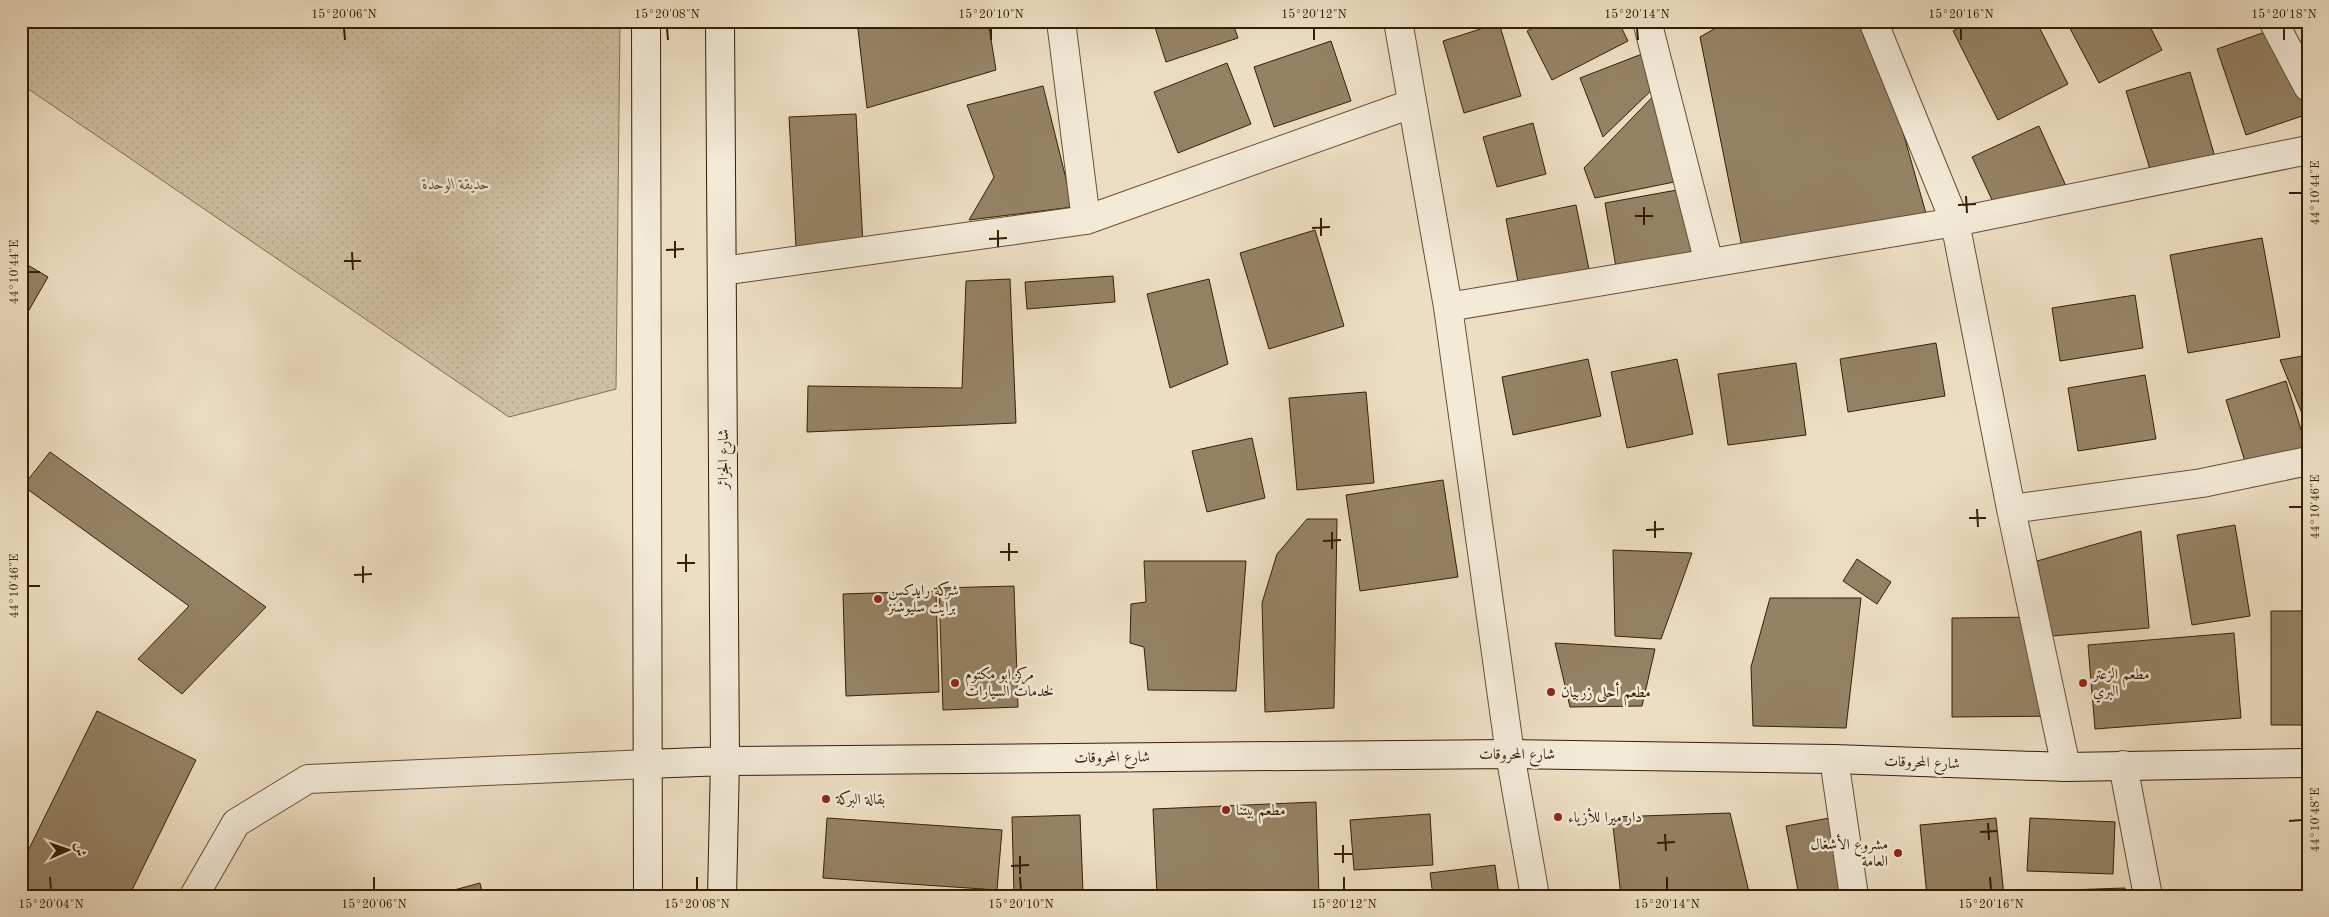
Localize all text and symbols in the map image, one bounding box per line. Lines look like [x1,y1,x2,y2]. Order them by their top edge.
text: 15°20'06"N [311,8,377,21]
text: 15°20'08"N [634,8,700,21]
text: 15°20'10"N [958,8,1024,21]
text: 15°20'12"N [1281,8,1347,21]
text: 15°20'14"N [1604,8,1670,21]
text: 15°20'16"N [1928,8,1994,21]
text: 15°20'18"N [2251,8,2317,21]
text: 44°10'44"E [2310,161,2322,225]
park label: حديقة الوحدة [421,178,490,193]
text: 44°10'44"E [9,240,21,304]
street label: شارع الجزائر [717,429,736,491]
text: 44°10'46"E [2310,475,2322,539]
text: 44°10'46"E [9,554,21,618]
place label: شركة رايدكس برايت سليوشنز [886,581,959,617]
marker: شركة رايدكس برايت سليوشنز [872,593,884,605]
place label: مركز ابو مكتوم لخدمات السيارات [965,666,1054,700]
place label: مطعم الزعتر البري [2091,667,2150,703]
marker: مركز ابو مكتوم لخدمات السيارات [949,677,961,689]
marker: مطعم الزعتر البري [2077,677,2089,689]
place label: مطعم أحلى زربيان [1561,681,1651,706]
marker: مطعم أحلى زربيان [1545,686,1557,698]
street label: شارع المحروقات [1479,747,1555,767]
street label: شارع المحروقات [1074,749,1150,771]
street label: شارع المحروقات [1884,754,1960,776]
text: 44°10'48"E [2310,788,2322,852]
place label: بقالة البركة [835,790,885,808]
marker: بقالة البركة [820,793,832,805]
marker: مطعم بيتنا [1220,804,1232,816]
place label: مطعم بيتنا [1236,804,1286,824]
place label: دار ميرا للأزياء [1568,807,1642,826]
marker: دار ميرا للأزياء [1552,811,1564,823]
north arrow [42,824,92,874]
place label: مشروع الأشغال العامة [1810,833,1888,870]
text: ش [73,842,87,857]
marker: مشروع الأشغال العامة [1892,847,1904,859]
text: 15°20'04"N [18,898,84,911]
text: 15°20'06"N [341,898,407,911]
text: 15°20'08"N [664,898,730,911]
text: 15°20'10"N [988,898,1054,911]
text: 15°20'12"N [1311,898,1377,911]
text: 15°20'14"N [1634,898,1700,911]
text: 15°20'16"N [1958,898,2024,911]

